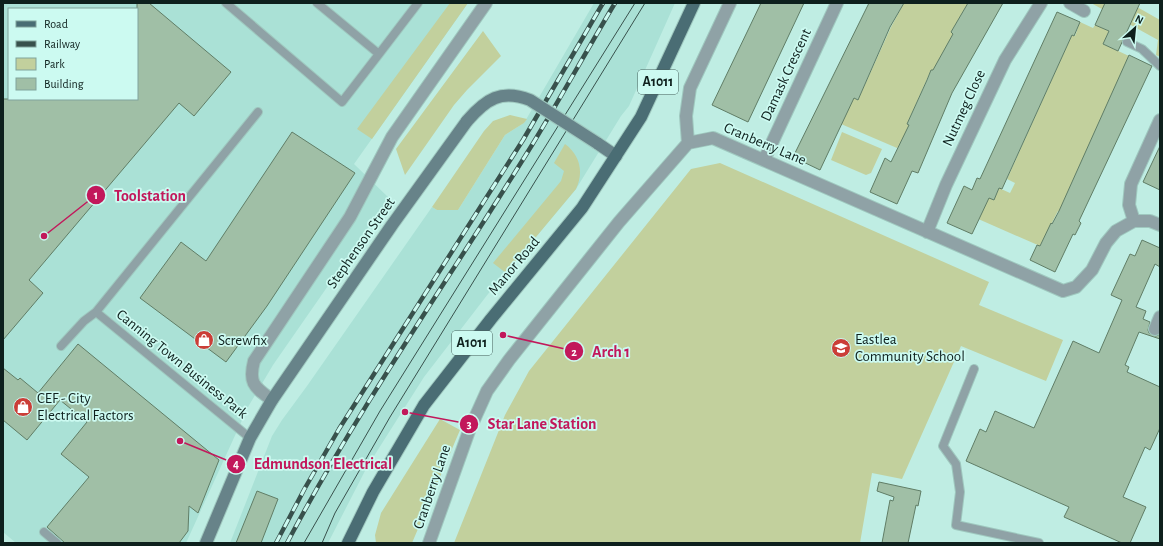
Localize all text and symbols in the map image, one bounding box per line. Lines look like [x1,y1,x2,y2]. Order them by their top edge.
legend [8,8,138,100]
north arrow [1115,8,1155,48]
text: N [1133,13,1145,26]
text: Road [44,18,68,30]
street label: Damask Crescent [758,26,814,124]
text: Railway [44,38,80,51]
text: Park [44,58,65,70]
street label: Nutmeg Close [940,67,988,149]
road number: A1011 [638,70,678,94]
text: Building [44,78,84,90]
street label: Cranberry Lane [722,120,808,168]
callout: Toolstation [86,181,194,209]
text: Toolstation [114,188,186,204]
text: 1 [94,189,98,201]
street label: Stephenson Street [324,195,398,291]
street label: Manor Road [486,234,543,298]
street label: Canning Town Business Park [114,307,251,422]
shop icon: Screwfix [193,329,215,351]
road number: A1011 [452,331,492,355]
place label: Eastlea Community School [855,332,965,364]
place label: Screwfix [218,333,268,348]
callout: Arch 1 [564,337,638,365]
school or university icon: Eastlea Community School [830,337,852,359]
text: Arch 1 [592,344,630,360]
text: 2 [571,346,577,358]
place label: CEF - City Electrical Factors [37,391,134,423]
shop icon: CEF - City Electrical Factors [12,396,34,418]
callout: Star Lane Station [459,410,604,438]
text: Star Lane Station [488,416,596,432]
text: 3 [466,418,472,430]
street label: Cranberry Lane [411,443,453,531]
callout: Edmundson Electrical [226,450,400,478]
text: Edmundson Electrical [254,456,392,472]
text: 4 [233,458,239,470]

